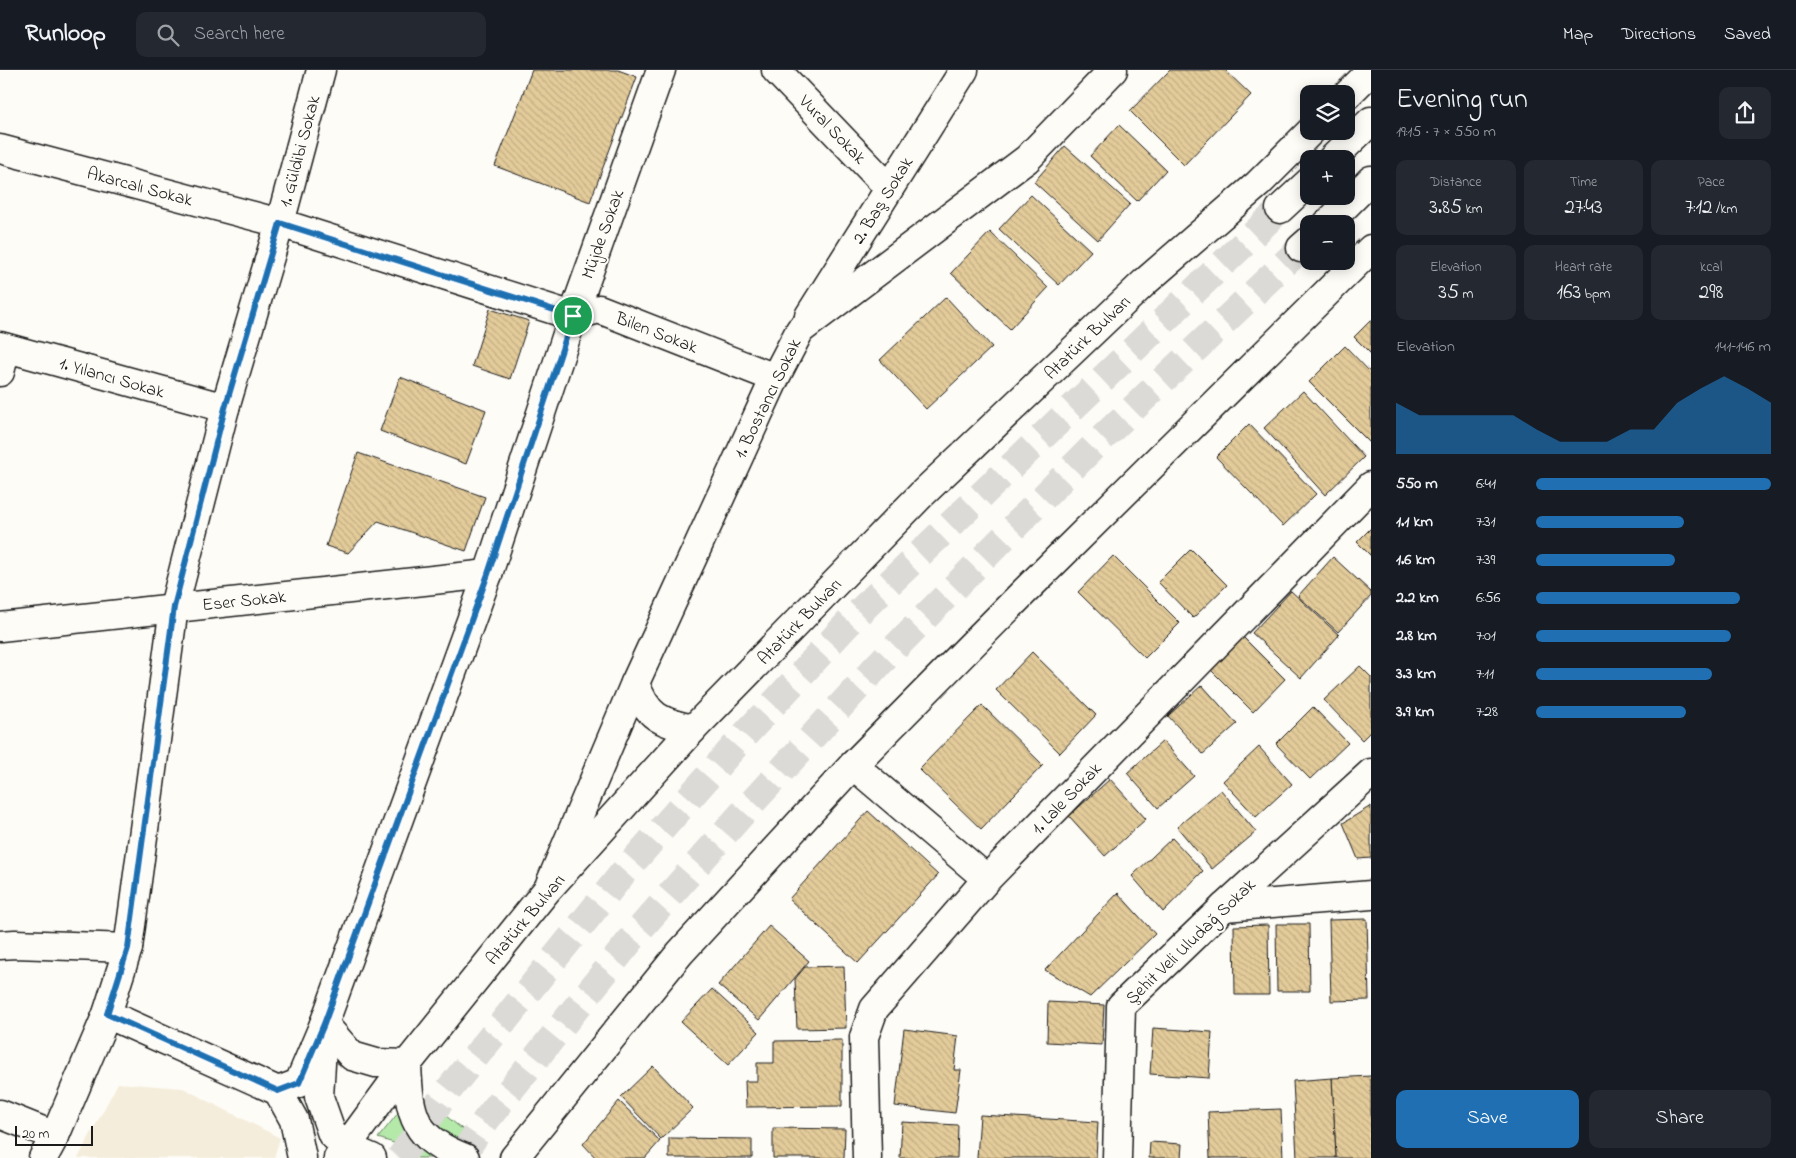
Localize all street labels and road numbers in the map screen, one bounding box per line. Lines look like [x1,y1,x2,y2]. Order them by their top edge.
street label: Vural Sokak [791,89,871,171]
street label: 1. Güldibi Sokak [274,93,328,210]
street label: 2. Baş Sokak [847,152,921,250]
street label: Akarcalı Sokak [84,161,195,215]
street label: Müjde Sokak [576,186,632,283]
street label: Atatürk Bulvarı [1039,290,1138,387]
street label: Bilen Sokak [611,306,701,361]
street label: 1. Bostancı Sokak [728,334,809,463]
street label: 1. Yılancı Sokak [56,351,167,406]
street label: Atatürk Bulvarı [752,573,849,672]
street label: Eser Sokak [201,585,287,619]
street label: 1. Lale Sokak [1026,757,1109,841]
street label: Atatürk Bulvarı [481,869,572,972]
street label: Şehit Veli Uludağ Sokak [1120,873,1263,1012]

